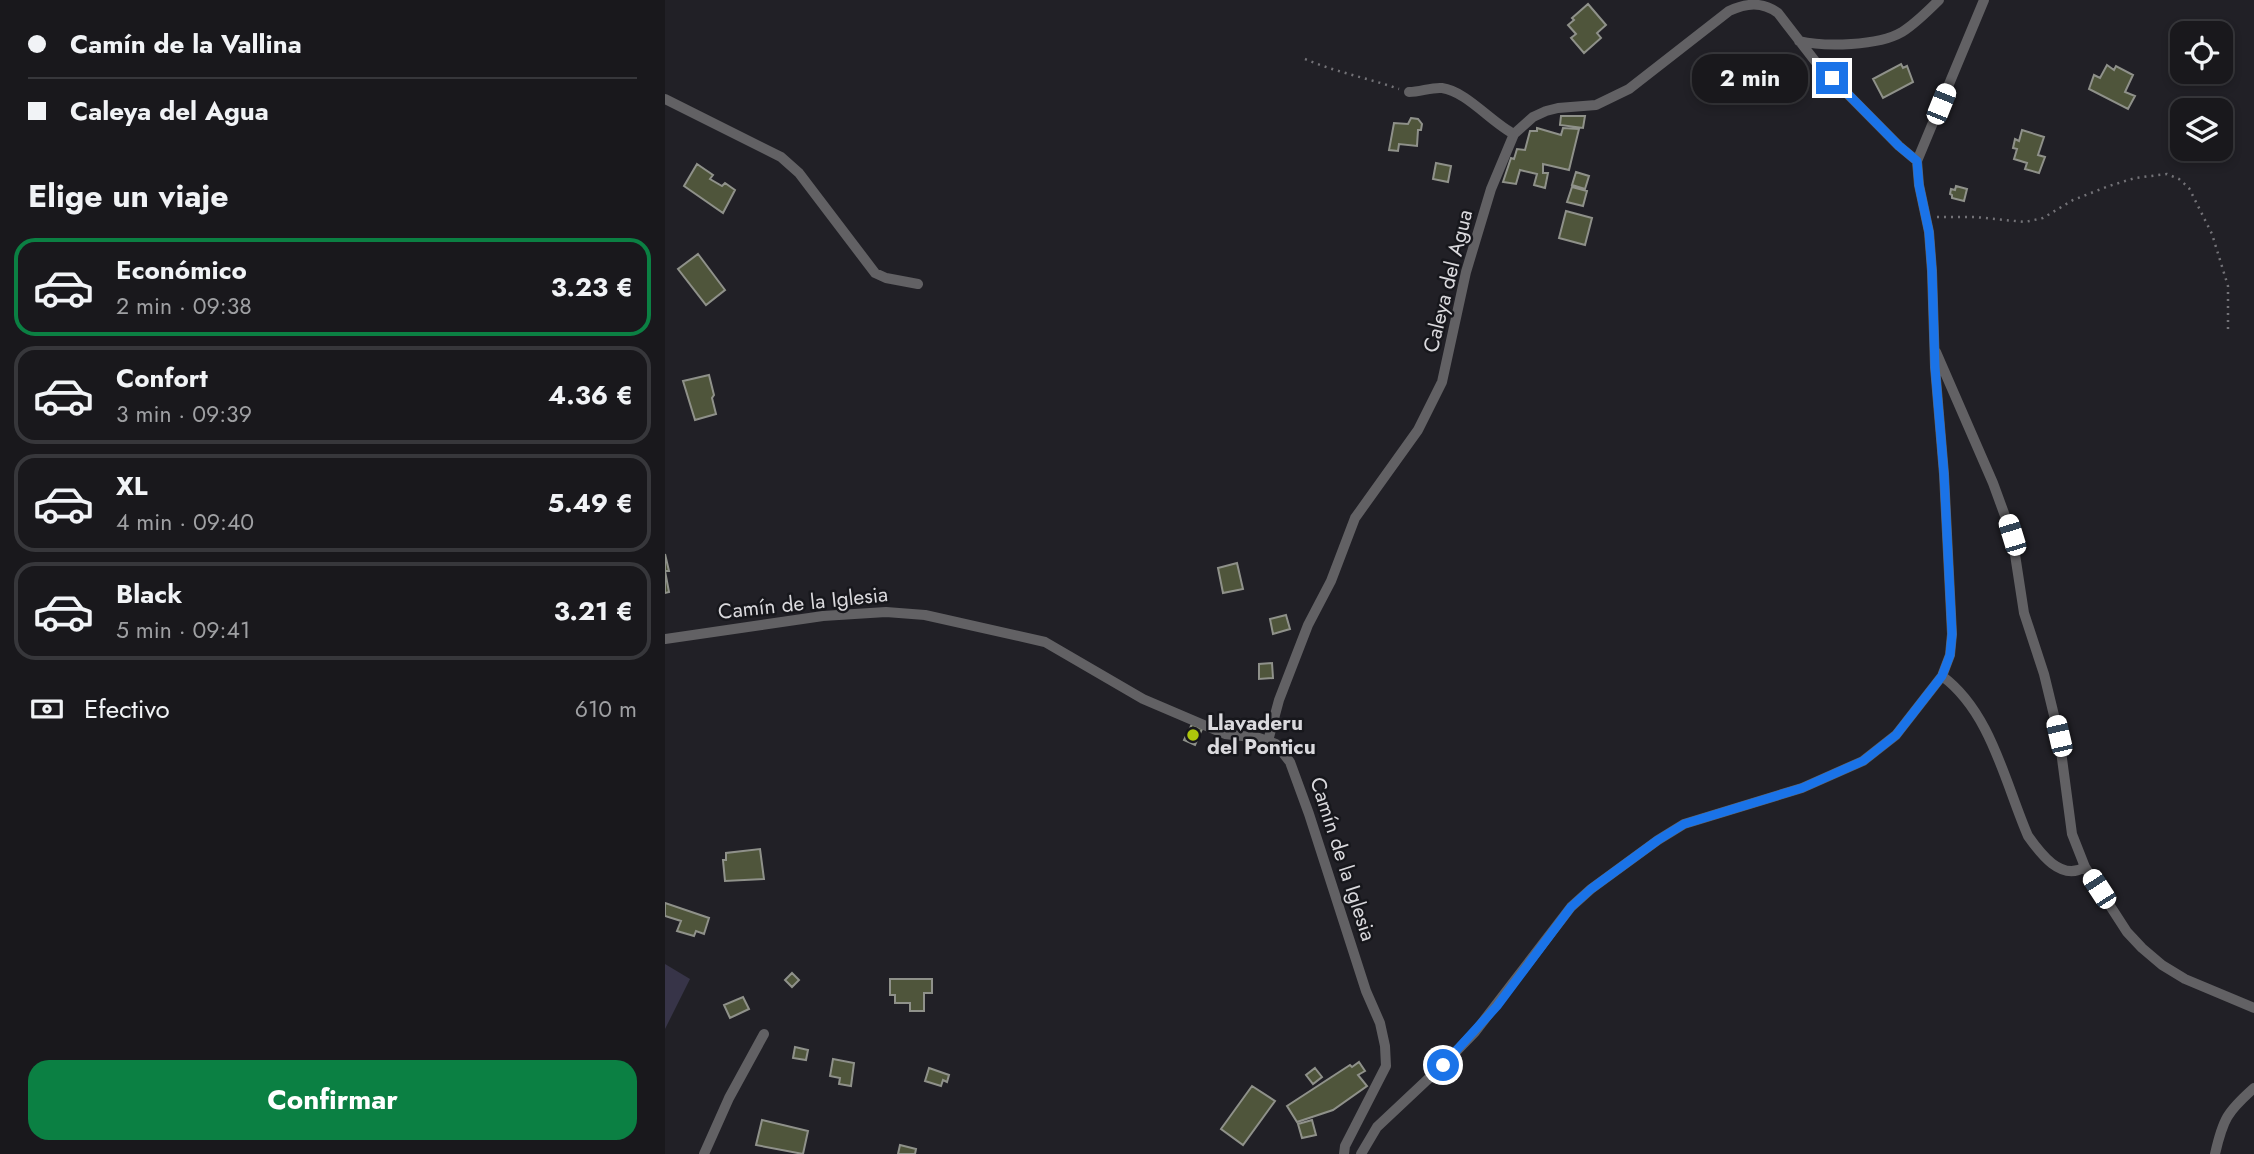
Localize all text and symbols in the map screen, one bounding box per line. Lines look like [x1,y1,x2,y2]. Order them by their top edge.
map controls [2170,21,2233,161]
button: locate [2170,21,2233,84]
text: Camín de la Vallina [70,25,302,63]
callout: 2 min [1692,54,1807,102]
text: 2 min [1720,61,1780,95]
route end [1816,62,1848,94]
car [1924,81,1959,127]
text: Caleya del Agua [70,92,269,130]
button: layers [2170,98,2233,161]
text: Elige un viaje [28,173,229,219]
street label: Caleya del Agua [1416,206,1480,356]
text: Económico [116,251,247,289]
icon: car [32,256,95,319]
text: 3.23 € [551,268,633,306]
text: 2 min · 09:38 [116,289,252,323]
text: Confort [116,359,208,397]
icon: car [32,364,95,427]
text: 4.36 € [548,376,633,414]
text: 3 min · 09:39 [116,397,252,431]
text: XL [116,467,148,505]
icon: car [32,472,95,535]
text: 5.49 € [547,484,633,522]
text: 4 min · 09:40 [116,505,254,539]
car [1996,512,2029,558]
text: Black [116,575,182,613]
street label: Camín de la Iglesia [717,579,889,627]
icon: car [32,580,95,643]
text: 3.21 € [554,592,633,630]
text: 5 min · 09:41 [116,613,250,647]
icon: cash [28,690,66,728]
text: Efectivo [84,690,170,728]
text: 610 m [575,692,637,726]
place label: Llavaderu del Ponticu [1207,708,1316,762]
car [2045,713,2074,759]
marker: Llavaderu del Ponticu [1185,727,1201,743]
street label: Camín de la Iglesia [1302,773,1384,945]
car [2079,866,2120,912]
route start [1427,1049,1459,1081]
button: Confirmar [28,1060,637,1140]

